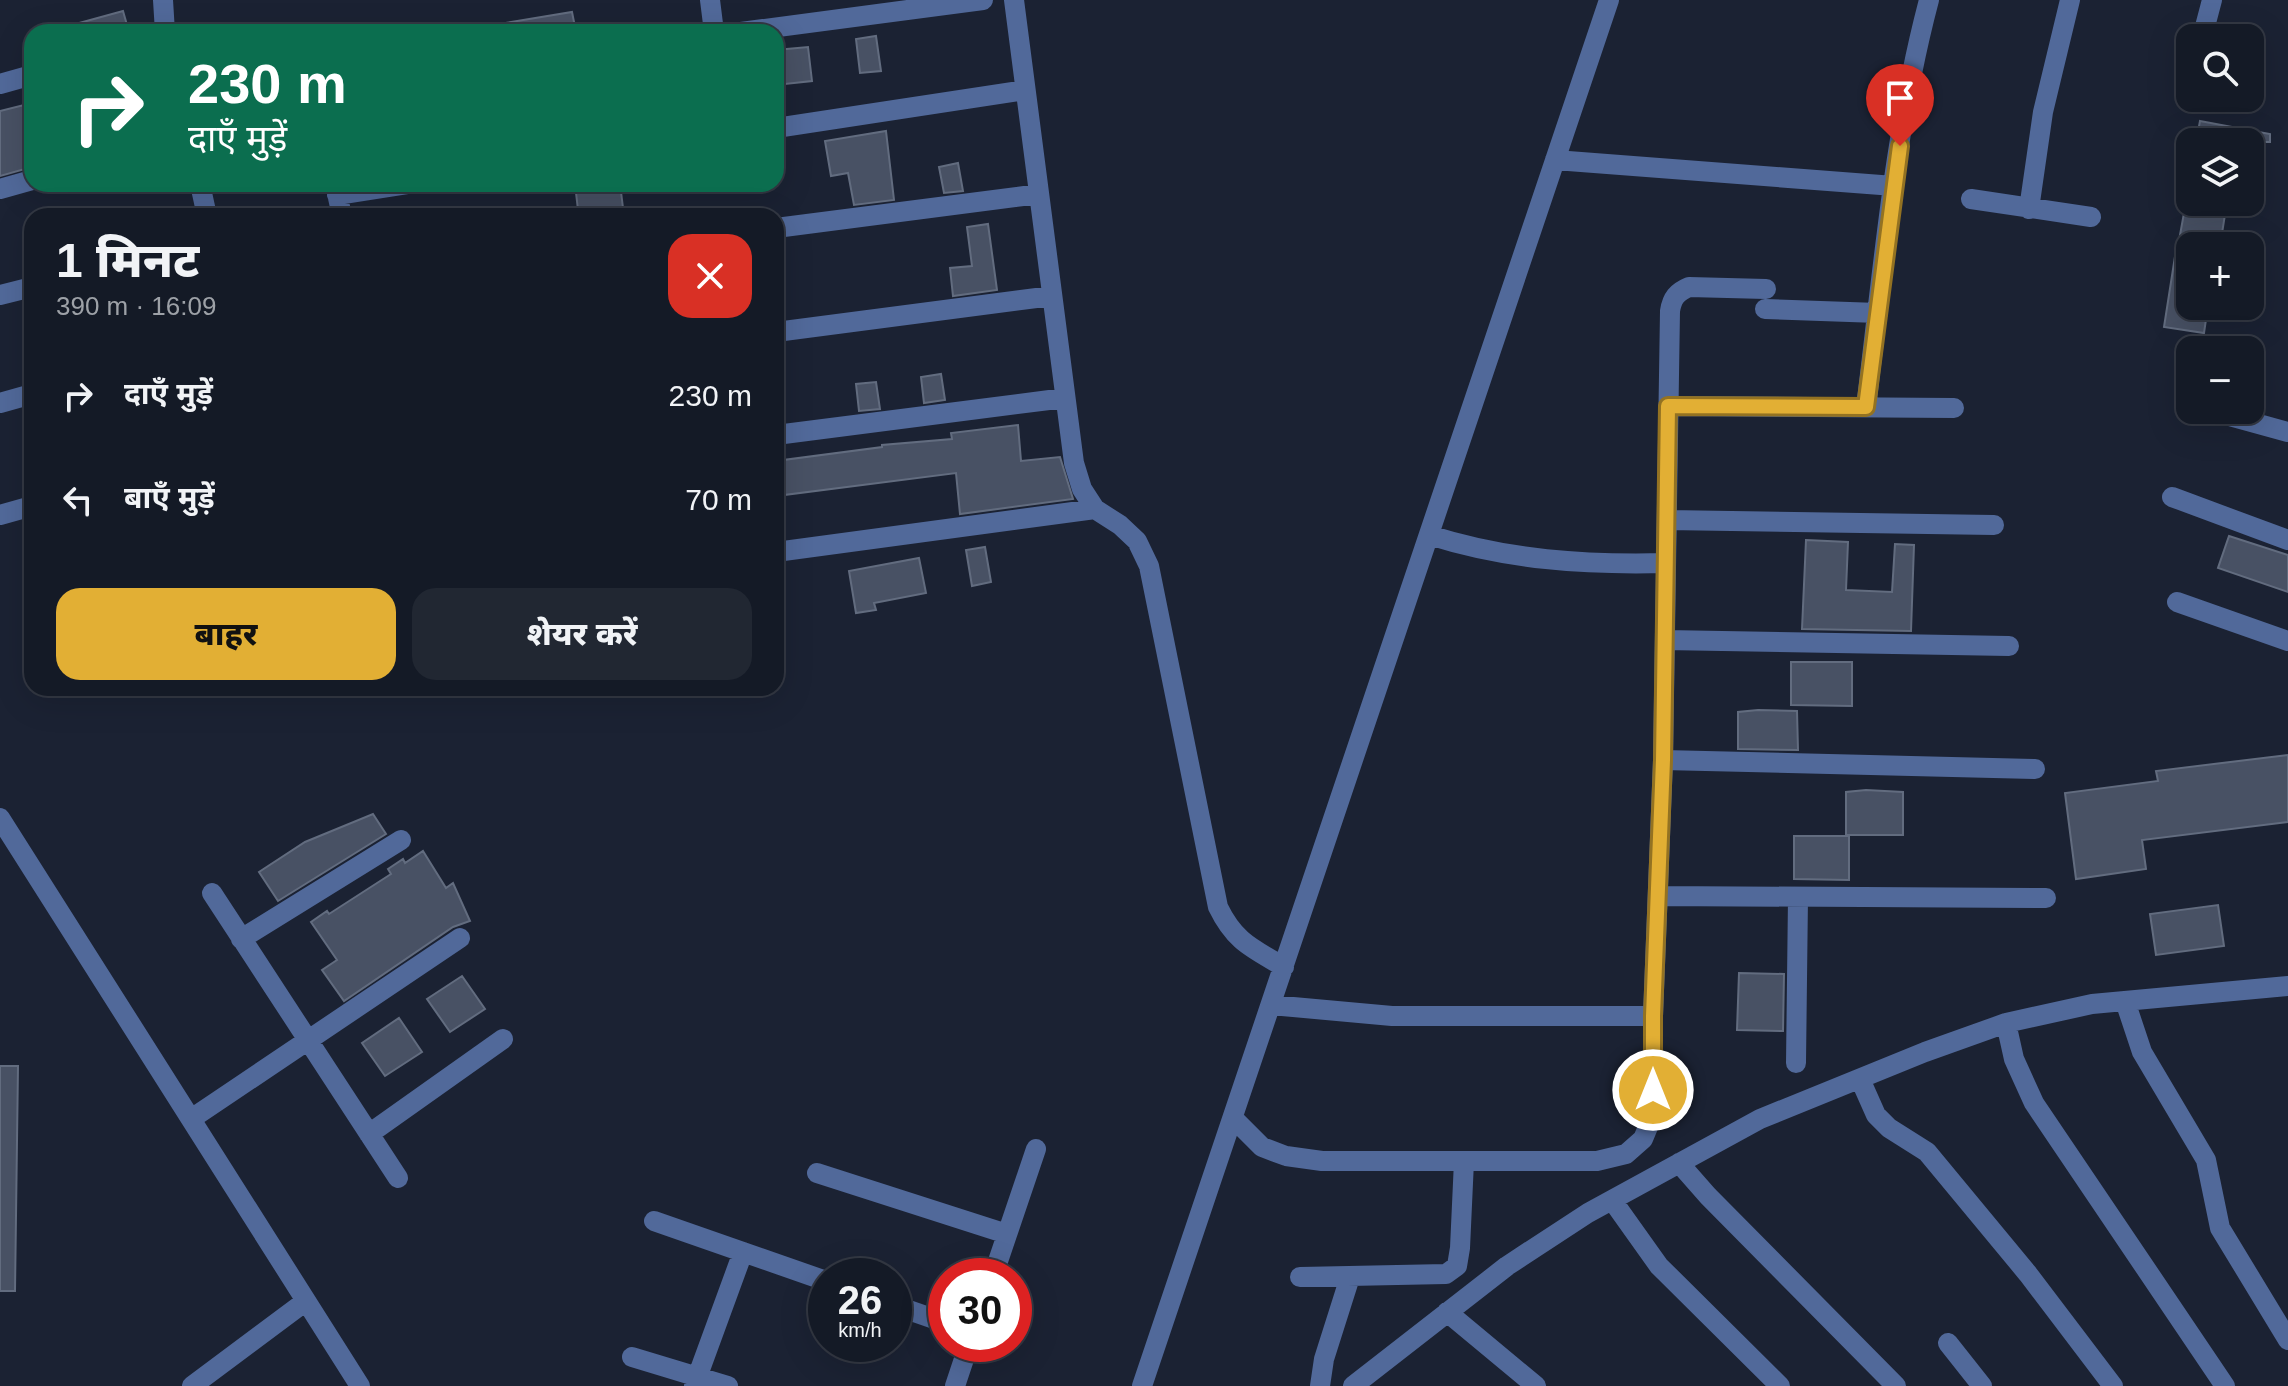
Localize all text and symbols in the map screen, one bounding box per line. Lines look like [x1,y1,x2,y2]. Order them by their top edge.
map controls [2176,24,2264,424]
button: search [2176,24,2264,112]
text: 230 m [188,52,347,115]
icon: right [56,56,160,160]
pin [1866,64,1934,146]
icon: arrive [1878,76,1922,120]
text: दाएँ मुड़ें [188,118,287,159]
button: layers [2176,128,2264,216]
button: + [2176,232,2264,320]
text: 1 मिनट [56,234,199,287]
button: close [668,234,752,318]
text: 390 m · 16:09 [56,291,216,321]
button: − [2176,336,2264,424]
icon: right [56,374,100,418]
text: दाएँ मुड़ें [124,377,213,410]
text: 230 m [669,379,752,412]
icon: left [56,478,100,522]
text: बाएँ मुड़ें [124,481,215,514]
text: 70 m [685,483,752,516]
button: बाहर [56,588,396,680]
button: शेयर करें [412,588,752,680]
position arrow [1611,1048,1695,1132]
speed limit sign: 30 [928,1258,1032,1362]
text: 26 [838,1278,882,1322]
text: km/h [838,1319,882,1341]

